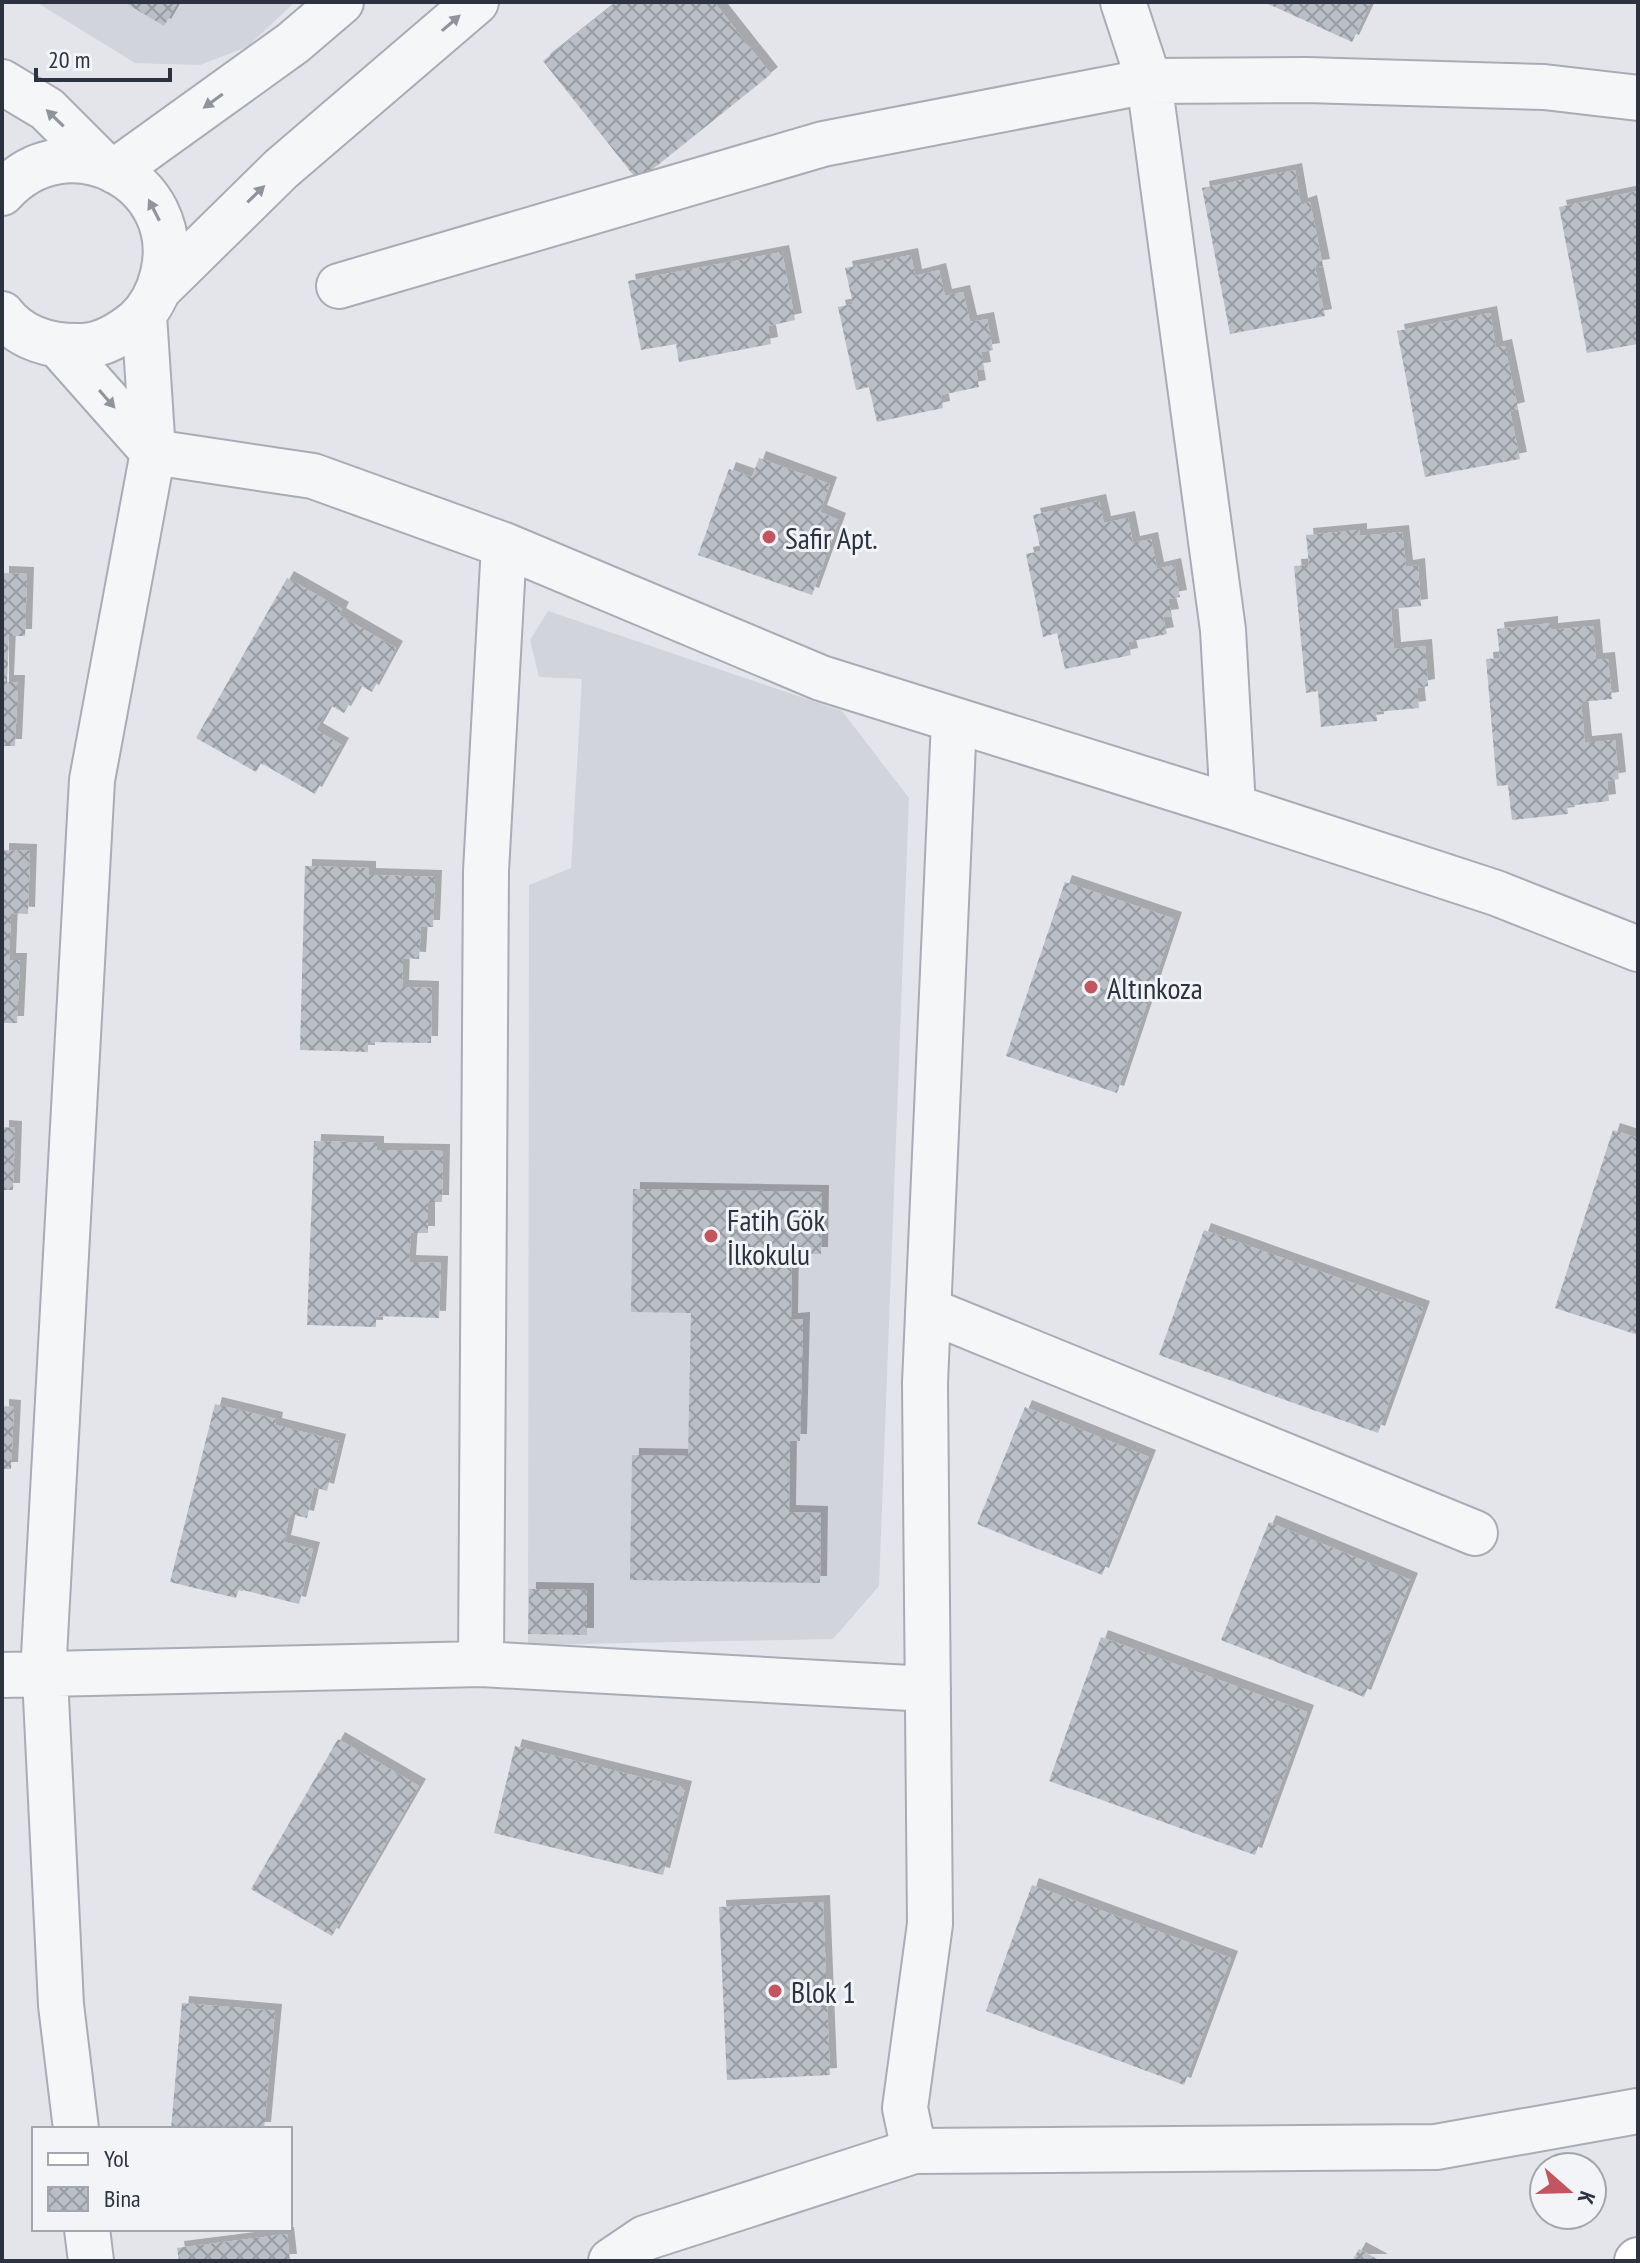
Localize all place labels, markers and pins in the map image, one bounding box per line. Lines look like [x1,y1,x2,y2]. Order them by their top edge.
place label: Safir Apt. [785,518,878,557]
marker: Safir Apt. [760,528,778,546]
place label: Altınkoza [1107,968,1203,1007]
marker: Altınkoza [1082,978,1100,996]
place label: Fatih Gök İlkokulu [727,1200,825,1273]
marker: Fatih Gök İlkokulu [702,1227,720,1245]
place label: Blok 1 [791,1972,856,2011]
marker: Blok 1 [766,1982,784,2000]

